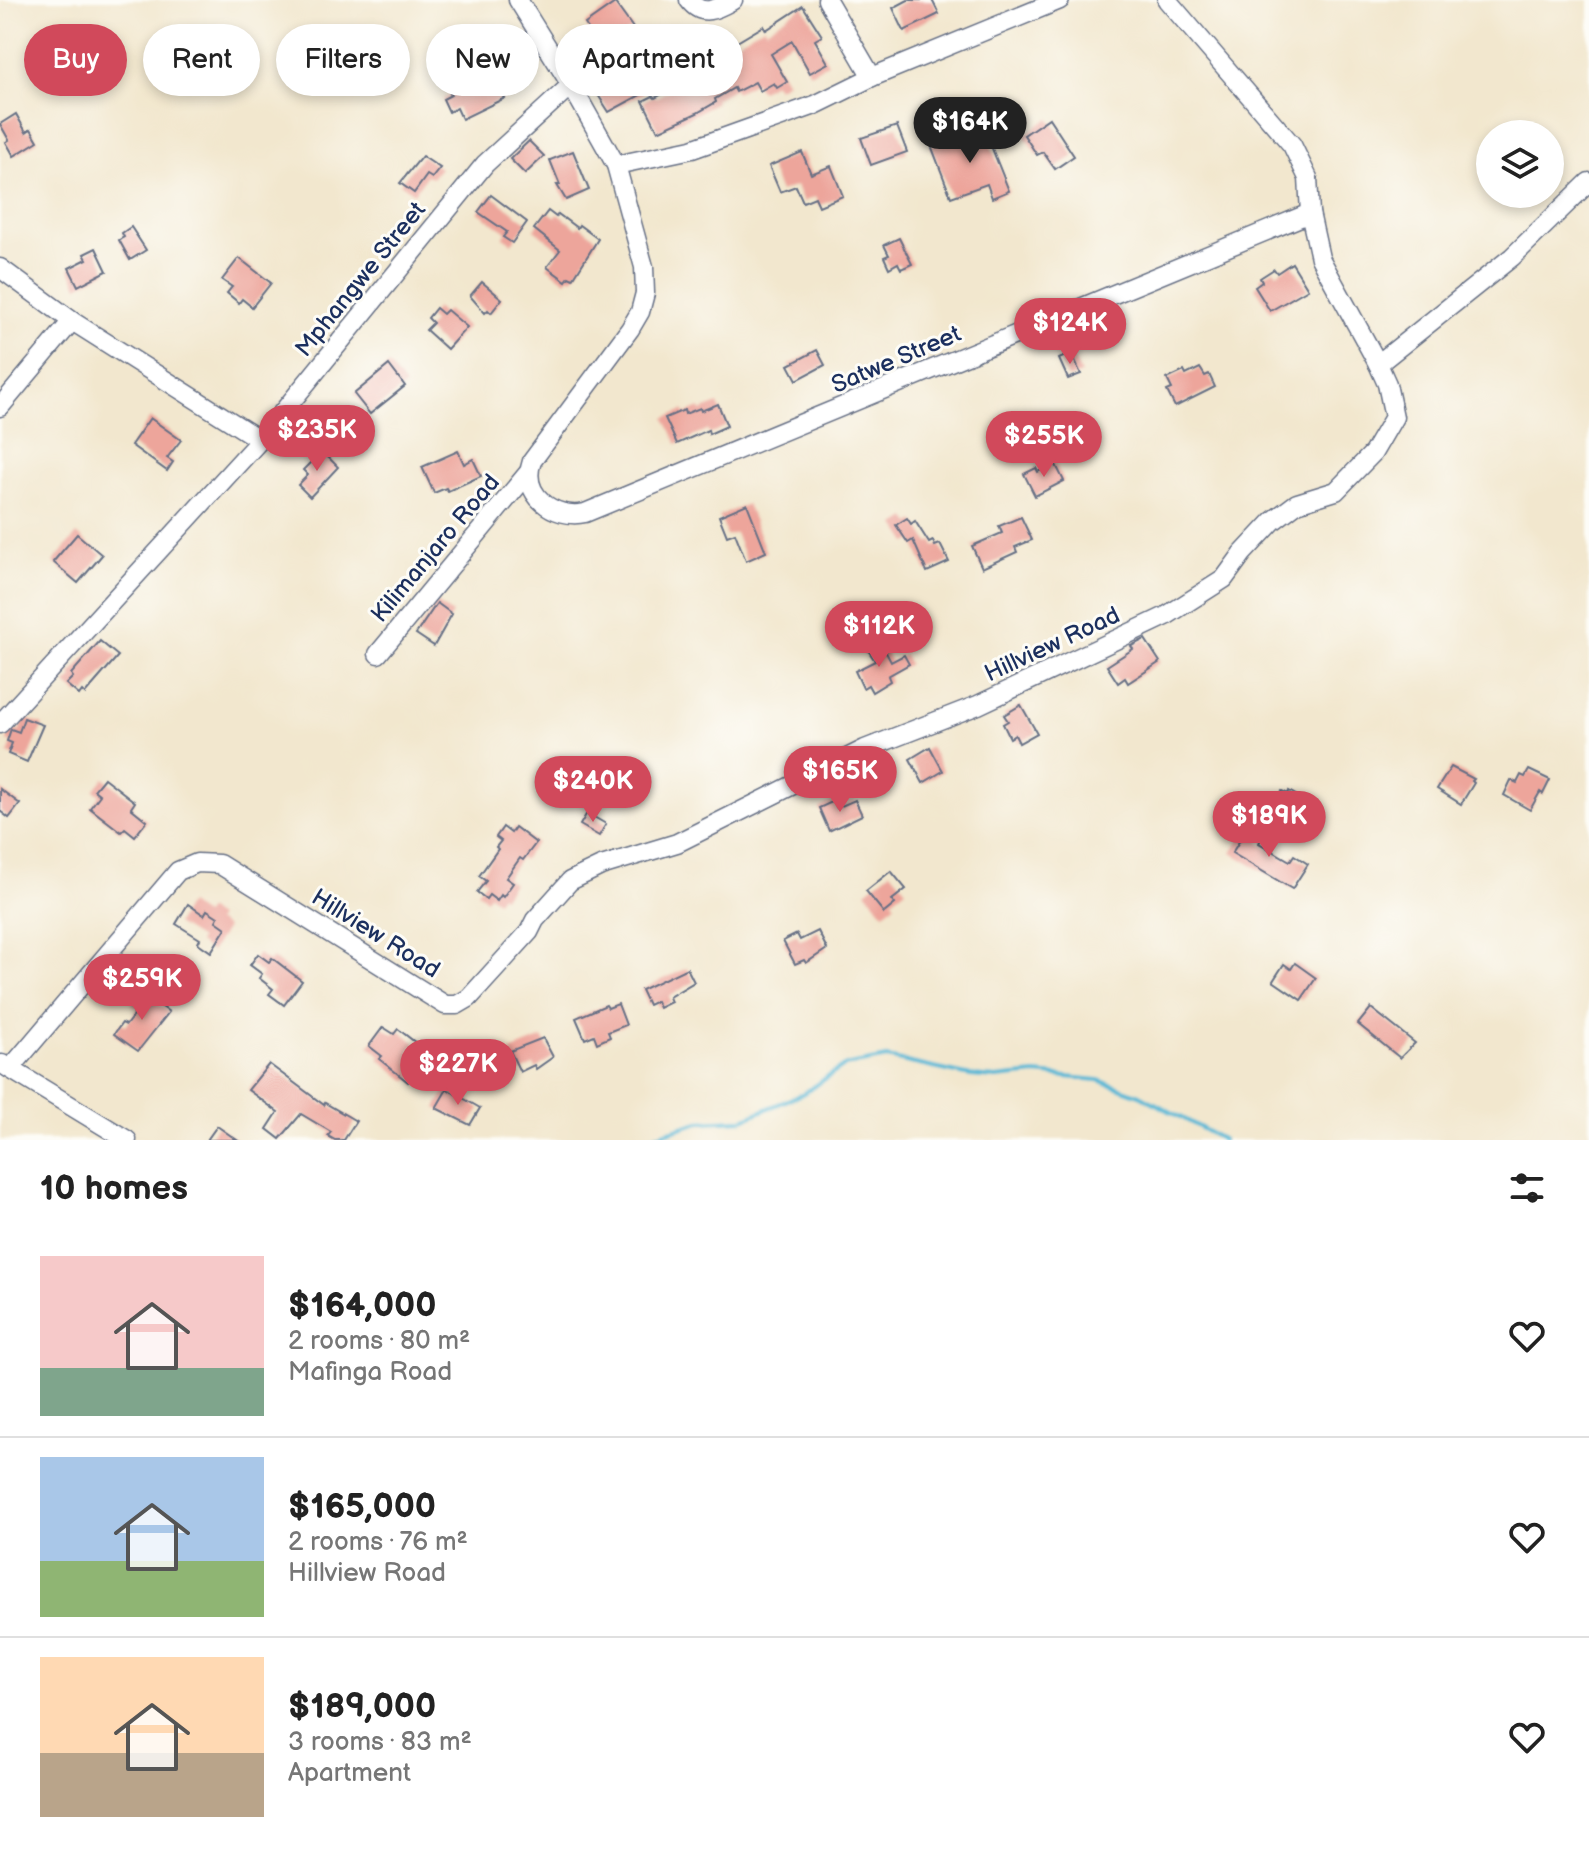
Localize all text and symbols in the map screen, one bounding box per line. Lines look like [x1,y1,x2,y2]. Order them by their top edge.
chip: Buy [24,24,127,96]
chip: Rent [143,24,260,96]
chip: Filters [276,24,410,96]
chip: New [426,24,539,96]
chip: Apartment [555,24,743,96]
pin: $164K [914,97,1026,165]
text: $164K [932,107,1008,138]
map controls [1476,120,1564,208]
button: layers [1476,120,1564,208]
street label: Mphangwe Street [289,196,432,363]
pin: $124K [1014,298,1126,366]
text: $124K [1032,308,1108,339]
street label: Satwe Street [827,319,966,400]
pin: $235K [261,405,373,473]
pin: $255K [988,411,1100,479]
text: $235K [277,415,357,446]
text: $255K [1004,421,1084,452]
street label: Kilimanjaro Road [365,468,506,628]
street label: Hillview Road [980,600,1124,688]
pin: $112K [823,601,935,669]
text: $112K [843,611,915,642]
pin: $165K [784,746,896,814]
pin: $240K [537,756,649,824]
text: $165K [802,756,878,787]
text: $240K [553,766,633,797]
pin: $189K [1213,791,1325,859]
text: $189K [1231,801,1307,832]
street label: Hillview Road [306,882,445,984]
pin: $259K [86,954,198,1022]
text: $259K [102,964,182,995]
pin: $227K [402,1039,514,1107]
text: $227K [418,1049,498,1080]
icon: filters [1505,1166,1549,1210]
text: 10 homes [40,1168,188,1209]
text: $164,000 [288,1285,436,1326]
icon: home [104,1288,200,1384]
icon: heart [1505,1314,1549,1358]
text: 2 rooms · 80 m² [288,1326,470,1357]
text: Mafinga Road [288,1357,452,1388]
text: $165,000 [288,1486,436,1527]
icon: home [104,1489,200,1585]
icon: heart [1505,1515,1549,1559]
text: 2 rooms · 76 m² [288,1527,468,1558]
text: Hillview Road [288,1558,446,1589]
text: $189,000 [288,1686,436,1727]
icon: home [104,1689,200,1785]
icon: heart [1505,1715,1549,1759]
text: 3 rooms · 83 m² [288,1727,472,1758]
text: Apartment [288,1758,411,1789]

